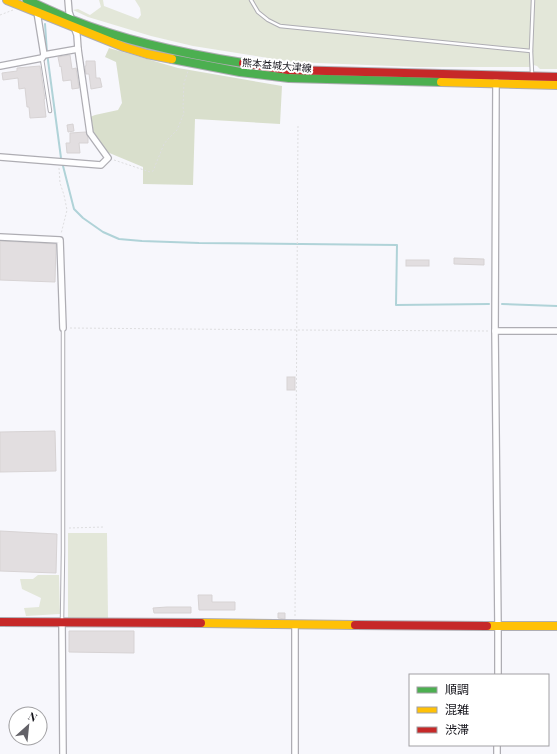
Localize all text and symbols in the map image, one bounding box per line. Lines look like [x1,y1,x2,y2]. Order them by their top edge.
street label: 熊本益城大津線 [242,55,312,75]
legend [409,674,549,746]
text: 順調 [445,681,469,697]
text: 混雑 [445,701,469,717]
north arrow [8,706,48,746]
text: N [26,708,40,725]
text: 渋滞 [445,721,469,737]

